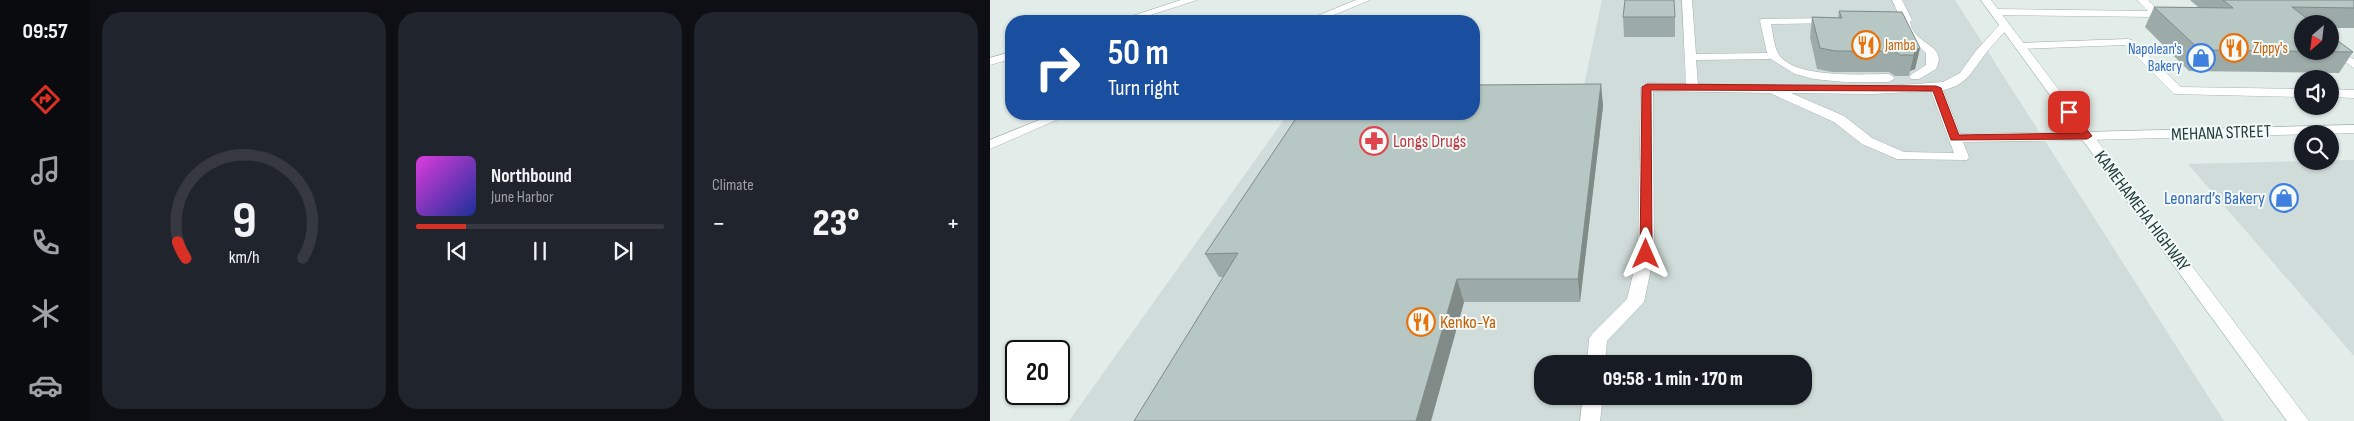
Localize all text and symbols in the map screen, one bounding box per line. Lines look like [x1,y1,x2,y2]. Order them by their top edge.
north arrow [2294,15,2339,60]
map controls [2294,15,2339,170]
text: 09:57 [22,18,68,45]
restaurant icon: Jamba [1851,30,1881,60]
text: 50 m [1108,32,1169,75]
restaurant icon: Zippy's [2219,33,2249,63]
icon: right [1025,35,1090,100]
place label: Jamba [1884,36,1916,55]
place label: Zippy's [2253,39,2288,58]
place label: Napolean's Bakery [2128,40,2182,76]
shop icon: Napolean's Bakery [2186,43,2216,73]
button: sound [2294,70,2339,115]
text: Turn right [1108,75,1179,102]
icon: directions [28,82,63,117]
pin [2048,91,2090,133]
icon: arrive [2055,98,2083,126]
street label: MEHANA STREET [2171,121,2271,145]
button: search [2294,125,2339,170]
pharmacy icon: Longs Drugs [1359,126,1389,156]
place label: Longs Drugs [1393,131,1466,152]
street label: KAMEHAMEHA HIGHWAY [2090,147,2194,276]
icon: music [28,153,63,188]
text: Northbound [491,165,572,188]
text: Climate [712,176,754,195]
shop icon: Leonard’s Bakery [2269,183,2299,213]
text: June Harbor [491,188,554,207]
place label: Leonard’s Bakery [2164,188,2265,209]
text: 9 [232,190,256,253]
text: 23° [813,201,859,246]
text: − [712,207,726,240]
text: + [946,207,960,240]
icon: phone [28,225,63,260]
position arrow [1619,227,1671,279]
icon: previous [443,237,471,265]
icon: pause [526,237,554,265]
icon: next [609,237,637,265]
text: km/h [229,247,259,268]
icon: climate [28,296,63,331]
restaurant icon: Kenko-Ya [1406,307,1436,337]
place label: Kenko-Ya [1440,312,1496,333]
speed limit sign: 20 [1005,340,1070,405]
icon: car [28,368,63,403]
text: 09:58 · 1 min · 170 m [1603,368,1743,391]

